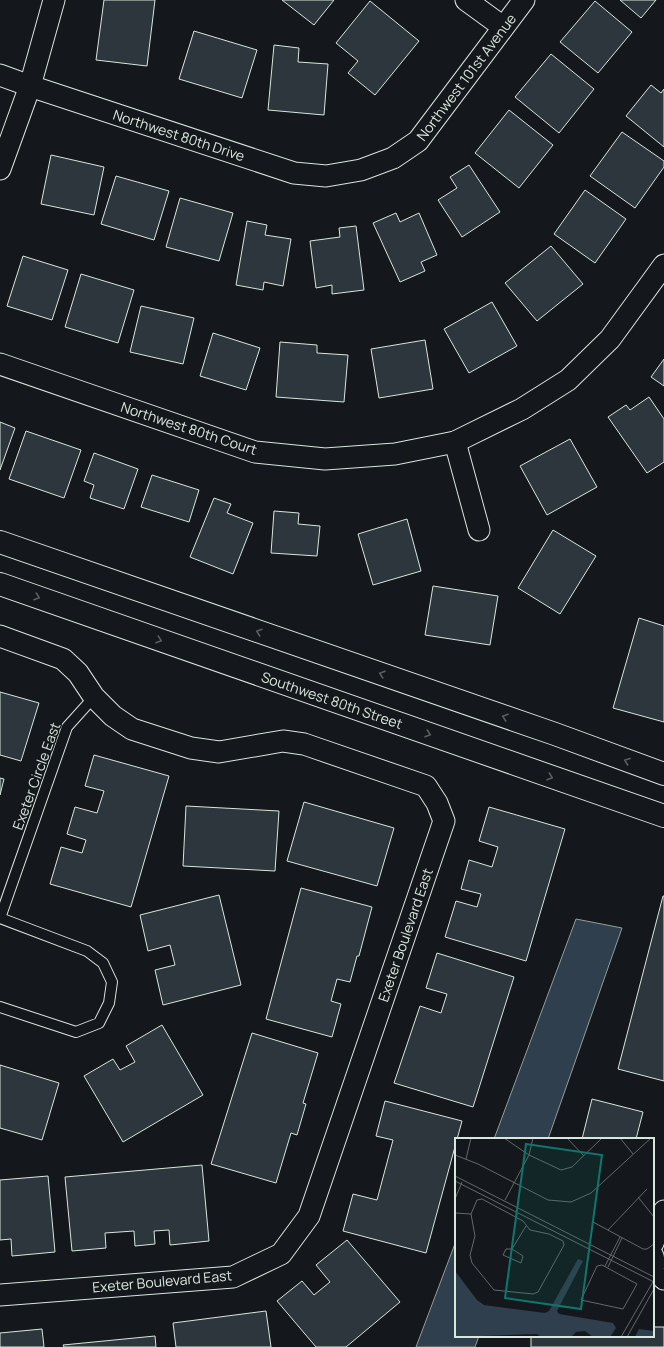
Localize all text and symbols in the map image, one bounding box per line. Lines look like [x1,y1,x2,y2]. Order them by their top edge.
street label: Northwest 101st Avenue [412,10,520,144]
street label: Northwest 80th Drive [111,105,247,165]
street label: Northwest 80th Court [119,397,260,459]
one-way arrow [33,592,40,600]
one-way arrow [256,628,263,637]
one-way arrow [156,635,163,643]
street label: Southwest 80th Street [259,667,405,733]
one-way arrow [379,671,386,679]
one-way arrow [502,713,509,722]
street label: Exeter Circle East [8,719,64,832]
one-way arrow [424,729,431,737]
one-way arrow [624,757,631,765]
one-way arrow [547,772,554,780]
street label: Exeter Boulevard East [373,865,437,1004]
inset map [455,1138,654,1337]
street label: Exeter Boulevard East [91,1265,233,1297]

